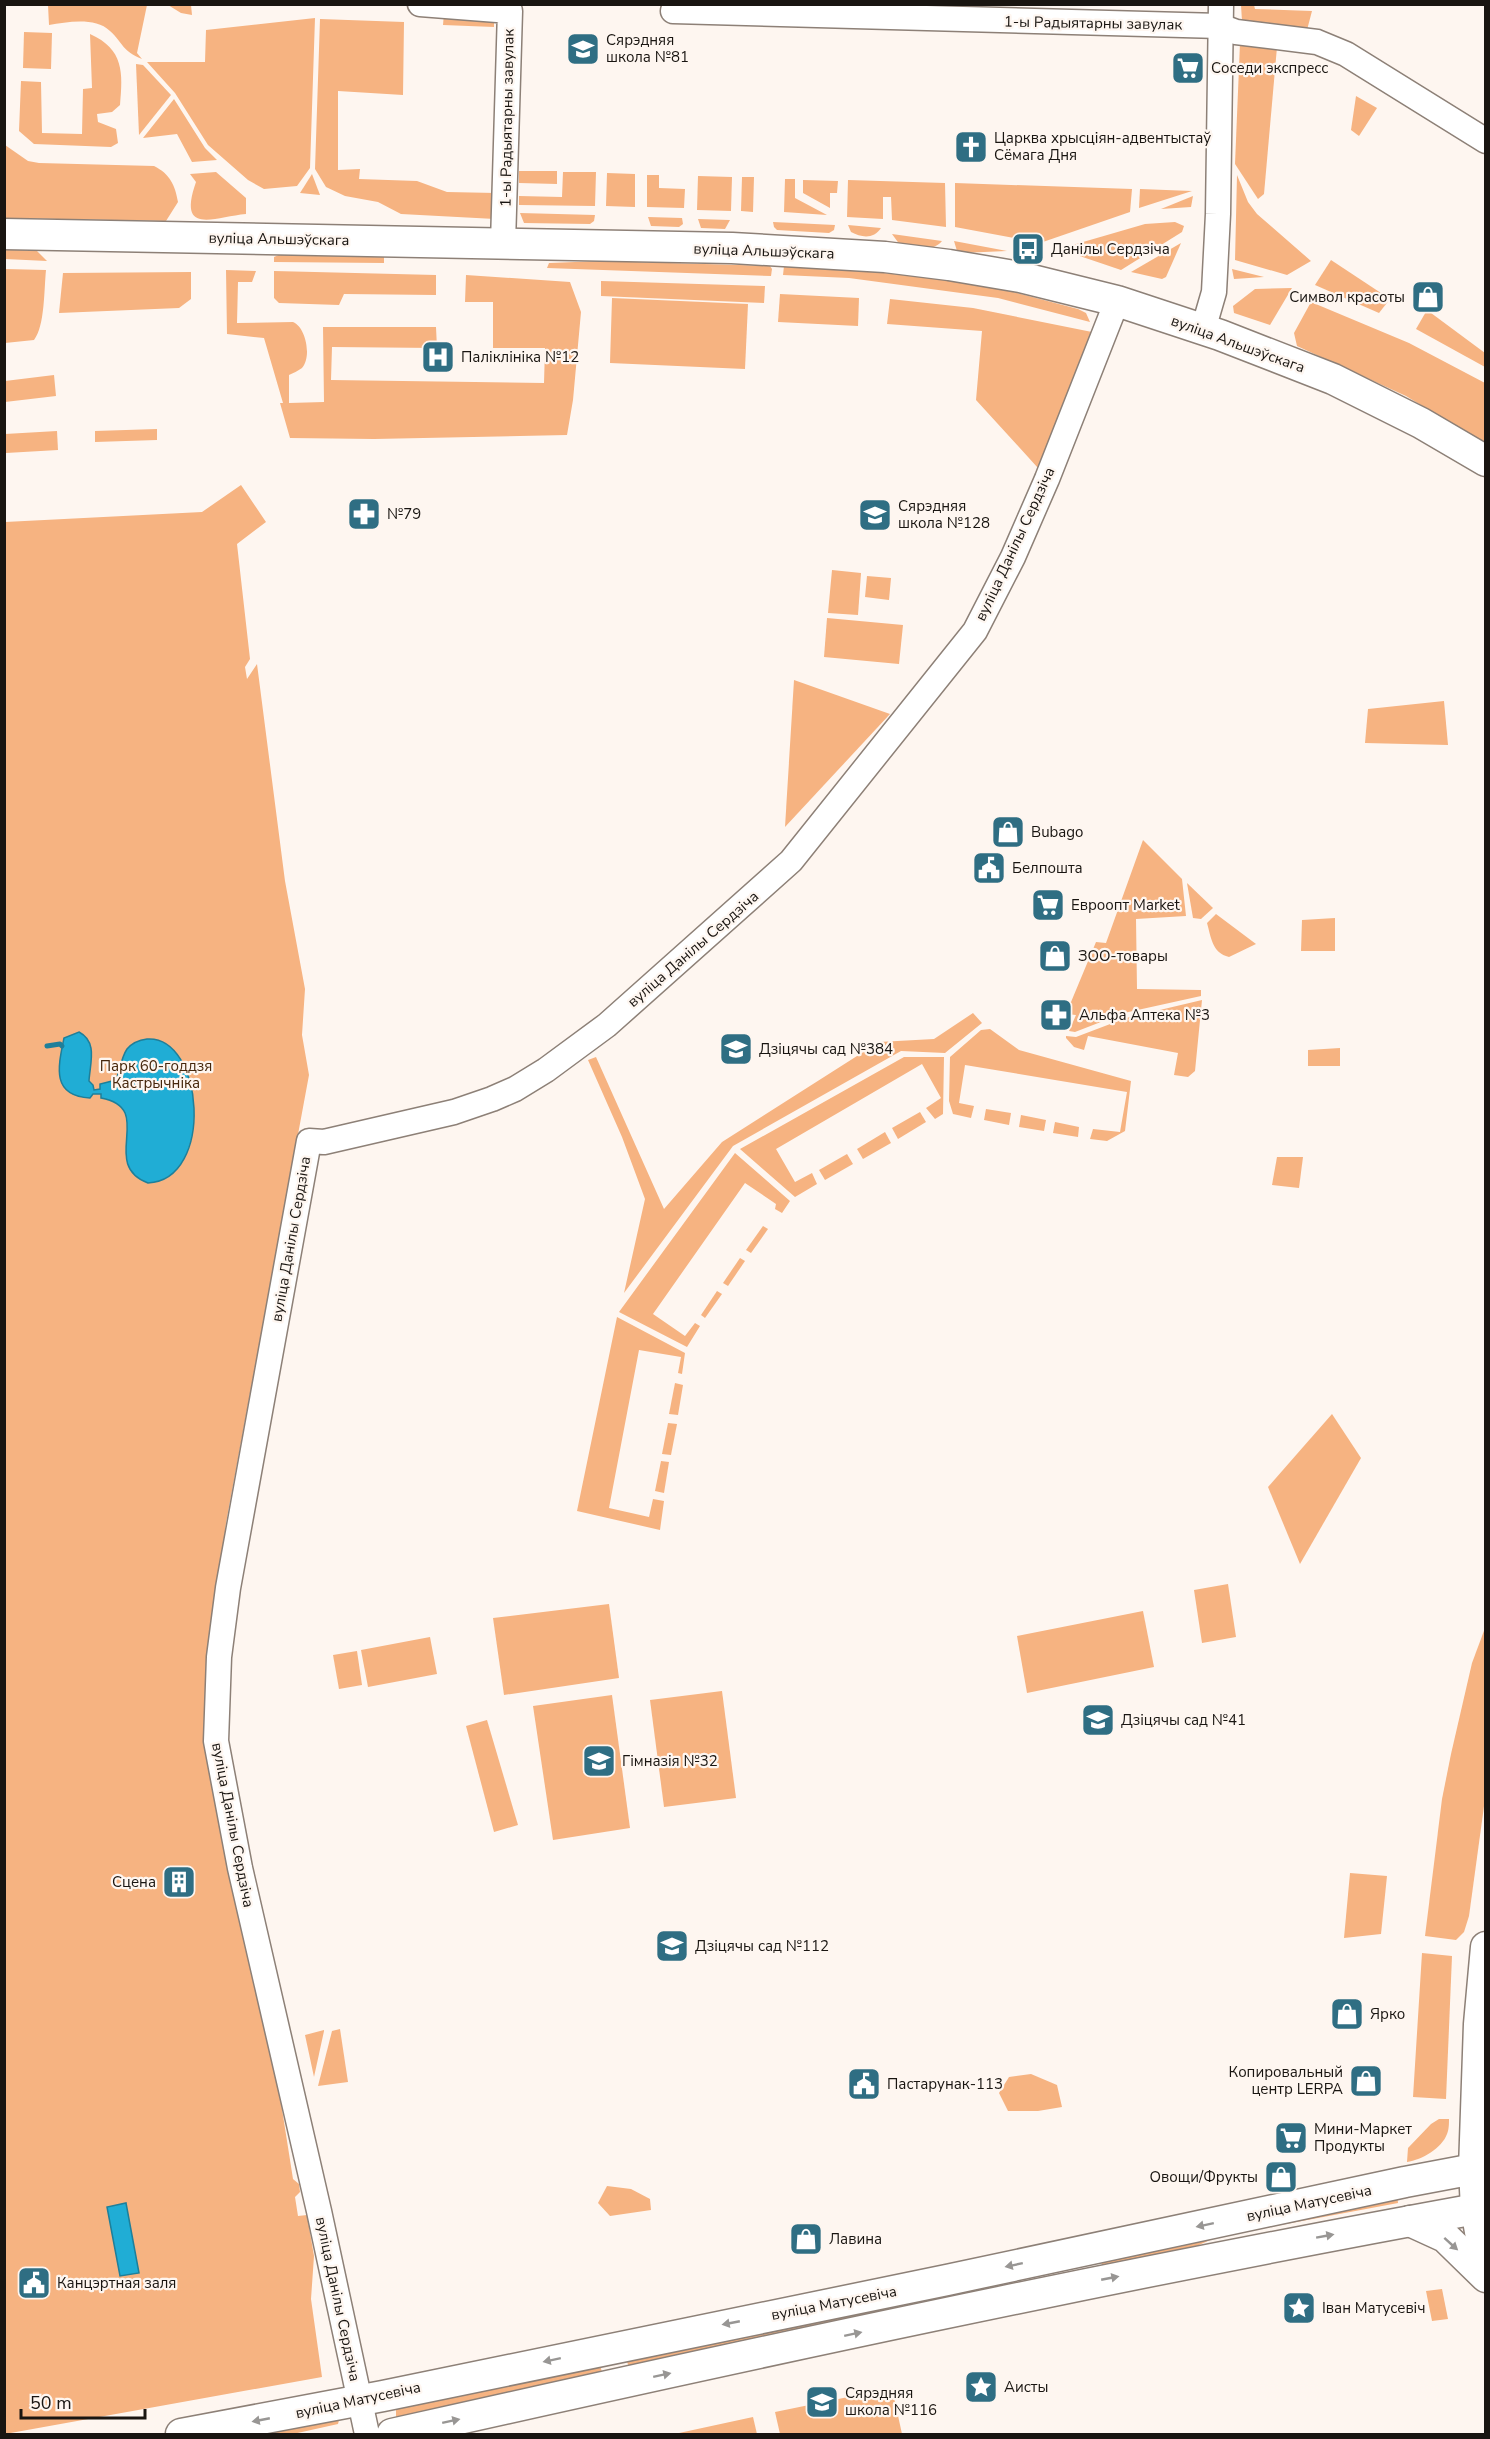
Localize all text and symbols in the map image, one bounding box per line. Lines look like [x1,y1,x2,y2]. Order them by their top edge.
street label: 1-ы Радыятарны завулак [1004,11,1183,35]
street label: 1-ы Радыятарны завулак [495,28,519,207]
place label: Сярэдняя школа №81 [606,30,689,67]
school or university icon: Сярэдняя школа №81 [565,31,601,67]
supermarket icon: Соседи экспресс [1170,50,1206,86]
place label: Соседи экспресс [1211,58,1328,78]
place label: Царква хрысціян-адвентыстаў Сёмага Дня [994,128,1211,165]
church icon: Царква хрысціян-адвентыстаў Сёмага Дня [953,129,989,165]
street label: вуліца Альшэўскага [208,228,350,250]
bus stop icon: Данілы Сердзіча [1010,231,1046,267]
street label: вуліца Альшэўскага [693,239,835,263]
place label: Данілы Сердзіча [1051,239,1170,259]
shop icon: Символ красоты [1410,279,1446,315]
place label: Символ красоты [1289,287,1405,307]
street label: вуліца Альшэўскага [1168,310,1308,378]
hospital icon: Паліклініка №12 [420,339,456,375]
place label: Паліклініка №12 [461,347,579,367]
street label: вуліца Данілы Сердзіча [971,464,1059,624]
pharmacy icon: №79 [346,496,382,532]
place label: Сярэдняя школа №128 [898,496,990,533]
school or university icon: Сярэдняя школа №128 [857,497,893,533]
place label: №79 [387,504,421,524]
shop icon: Bubago [990,814,1026,850]
place label: Bubago [1031,822,1083,842]
public building icon: Белпошта [971,850,1007,886]
place label: Белпошта [1012,858,1083,878]
street label: вуліца Данілы Сердзіча [623,886,763,1012]
supermarket icon: Евроопт Market [1030,887,1066,923]
place label: Евроопт Market [1071,895,1181,915]
shop icon: ЗОО-товары [1037,938,1073,974]
place label: ЗОО-товары [1078,946,1168,966]
pharmacy icon: Альфа Аптека №3 [1038,997,1074,1033]
place label: Альфа Аптека №3 [1079,1005,1210,1025]
school or university icon: Дзіцячы сад №384 [718,1031,754,1067]
place label: Дзіцячы сад №384 [759,1039,893,1059]
park label: Парк 60-годдзя Кастрычніка [100,1056,212,1093]
street label: вуліца Данілы Сердзіча [267,1155,315,1323]
school or university icon: Дзіцячы сад №41 [1080,1702,1116,1738]
place label: Дзіцячы сад №41 [1121,1710,1246,1730]
street label: вуліца Данілы Сердзіча [207,1741,259,1909]
school or university icon: Гімназія №32 [581,1743,617,1779]
place label: Гімназія №32 [622,1751,718,1771]
building icon: Сцена [161,1864,197,1900]
place label: Сцена [112,1872,156,1892]
school or university icon: Дзіцячы сад №112 [654,1928,690,1964]
place label: Дзіцячы сад №112 [695,1936,829,1956]
shop icon: Ярко [1329,1996,1365,2032]
place label: Ярко [1370,2004,1405,2024]
place label: Копировальный центр LERPA [1229,2062,1343,2099]
shop icon: Копировальный центр LERPA [1348,2063,1384,2099]
public building icon: Пастарунак-113 [846,2066,882,2102]
place label: Пастарунак-113 [887,2074,1003,2094]
place label: Мини-Маркет Продукты [1314,2119,1412,2156]
supermarket icon: Мини-Маркет Продукты [1273,2120,1309,2156]
shop icon: Овощи/Фрукты [1263,2159,1299,2195]
place label: Овощи/Фрукты [1150,2167,1258,2187]
street label: вуліца Матусевіча [1245,2180,1373,2226]
street label: вуліца Данілы Сердзіча [311,2215,365,2383]
shop icon: Лавина [788,2221,824,2257]
one-way arrow [1196,2221,1215,2230]
place label: Лавина [829,2229,882,2249]
one-way arrow [1316,2232,1335,2241]
one-way arrow [1444,2237,1459,2251]
one-way arrow [1005,2261,1024,2270]
public building icon: Канцэртная заля [16,2265,52,2301]
place label: Канцэртная заля [57,2273,176,2293]
one-way arrow [1101,2273,1120,2282]
street label: вуліца Матусевіча [769,2281,899,2325]
place icon: Іван Матусевіч [1281,2290,1317,2326]
place label: Іван Матусевіч [1322,2298,1426,2318]
one-way arrow [721,2319,740,2328]
one-way arrow [843,2328,862,2338]
one-way arrow [543,2356,562,2365]
place icon: Аисты [963,2369,999,2405]
one-way arrow [653,2370,672,2379]
street label: вуліца Матусевіча [294,2377,422,2423]
place label: Аисты [1004,2377,1048,2397]
scale bar [21,2382,146,2420]
place label: Сярэдняя школа №116 [845,2383,937,2420]
school or university icon: Сярэдняя школа №116 [804,2384,840,2420]
text: 50 m [30,2391,72,2415]
one-way arrow [251,2416,270,2425]
one-way arrow [442,2416,460,2426]

